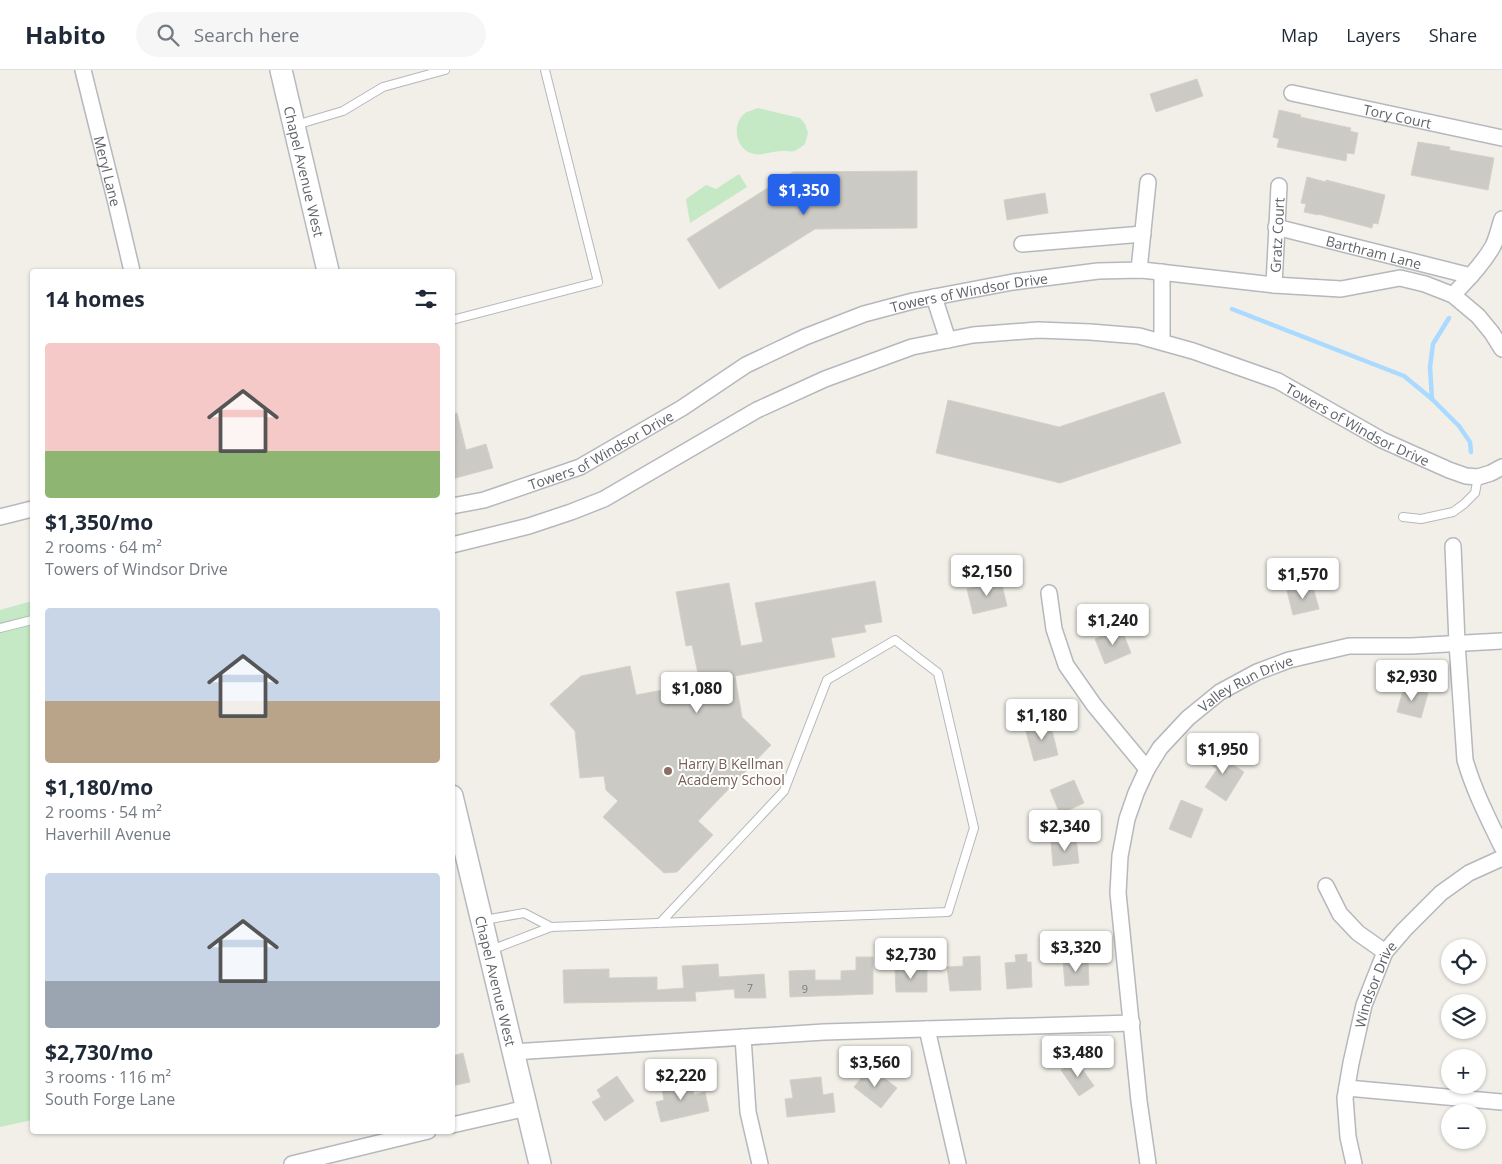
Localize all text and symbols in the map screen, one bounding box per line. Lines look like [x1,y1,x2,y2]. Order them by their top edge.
search box [136,12,486,57]
text: Habito [25,18,106,51]
icon: search [154,21,182,49]
text: Search here [194,22,300,48]
text: Map [1281,23,1318,47]
text: Layers [1346,23,1401,47]
text: Share [1429,23,1477,47]
street label: Tory Court [1362,99,1433,132]
street label: Chapel Avenue West [280,104,329,239]
street label: Meryl Lane [90,134,126,208]
pin: $1,350 [763,174,845,216]
text: $1,350 [779,179,829,201]
street label: Gratz Court [1265,197,1288,273]
street label: Barthram Lane [1324,230,1424,273]
street label: Towers of Windsor Drive [888,268,1049,316]
text: 14 homes [45,285,145,313]
icon: filters [412,285,440,313]
icon: home [198,376,288,466]
street label: Towers of Windsor Drive [1283,378,1433,470]
street label: Towers of Windsor Drive [526,406,677,494]
text: $1,350/mo [45,508,153,536]
text: 2 rooms · 64 m² [45,536,162,558]
pin: $2,150 [946,554,1028,597]
text: Towers of Windsor Drive [45,558,228,580]
pin: $1,570 [1262,558,1344,600]
text: $2,150 [962,560,1012,582]
text: $1,570 [1278,563,1328,585]
pin: $1,240 [1072,604,1154,646]
text: $1,240 [1088,609,1138,631]
icon: home [198,641,288,731]
street label: Valley Run Drive [1194,650,1296,716]
pin: $2,930 [1371,660,1453,702]
text: $2,930 [1387,665,1437,687]
pin: $1,080 [656,672,738,714]
text: $1,080 [672,677,722,699]
pin: $1,180 [1001,698,1083,741]
text: $1,180 [1017,704,1067,726]
pin: $1,950 [1182,732,1264,775]
text: $1,950 [1198,738,1248,760]
place label: Harry B Kellman Academy School [678,754,785,789]
marker: Harry B Kellman Academy School [662,765,674,777]
text: $1,180/mo [45,773,153,801]
text: 2 rooms · 54 m² [45,801,162,823]
pin: $2,340 [1024,810,1106,852]
text: $2,340 [1040,815,1090,837]
text: Haverhill Avenue [45,823,171,845]
icon: home [198,906,288,996]
street label: Chapel Avenue West [471,914,521,1048]
pin: $3,320 [1035,930,1117,973]
text: $3,320 [1051,936,1101,958]
street label: Windsor Drive [1350,936,1400,1029]
pin: $2,730 [870,938,952,980]
map controls [1441,939,1486,1149]
button: locate [1441,939,1486,984]
text: $2,730 [886,943,936,965]
house number: 7 [747,980,753,995]
house number: 9 [802,981,808,996]
button: layers [1441,994,1486,1039]
pin: $3,480 [1037,1036,1119,1078]
text: $2,730/mo [45,1038,153,1066]
text: $3,480 [1053,1041,1103,1063]
pin: $3,560 [834,1046,916,1088]
button: + [1441,1049,1486,1094]
text: $3,560 [850,1051,900,1073]
pin: $2,220 [640,1058,722,1101]
text: $2,220 [656,1064,706,1086]
text: 3 rooms · 116 m² [45,1066,171,1088]
text: South Forge Lane [45,1088,175,1110]
button: − [1441,1104,1486,1149]

